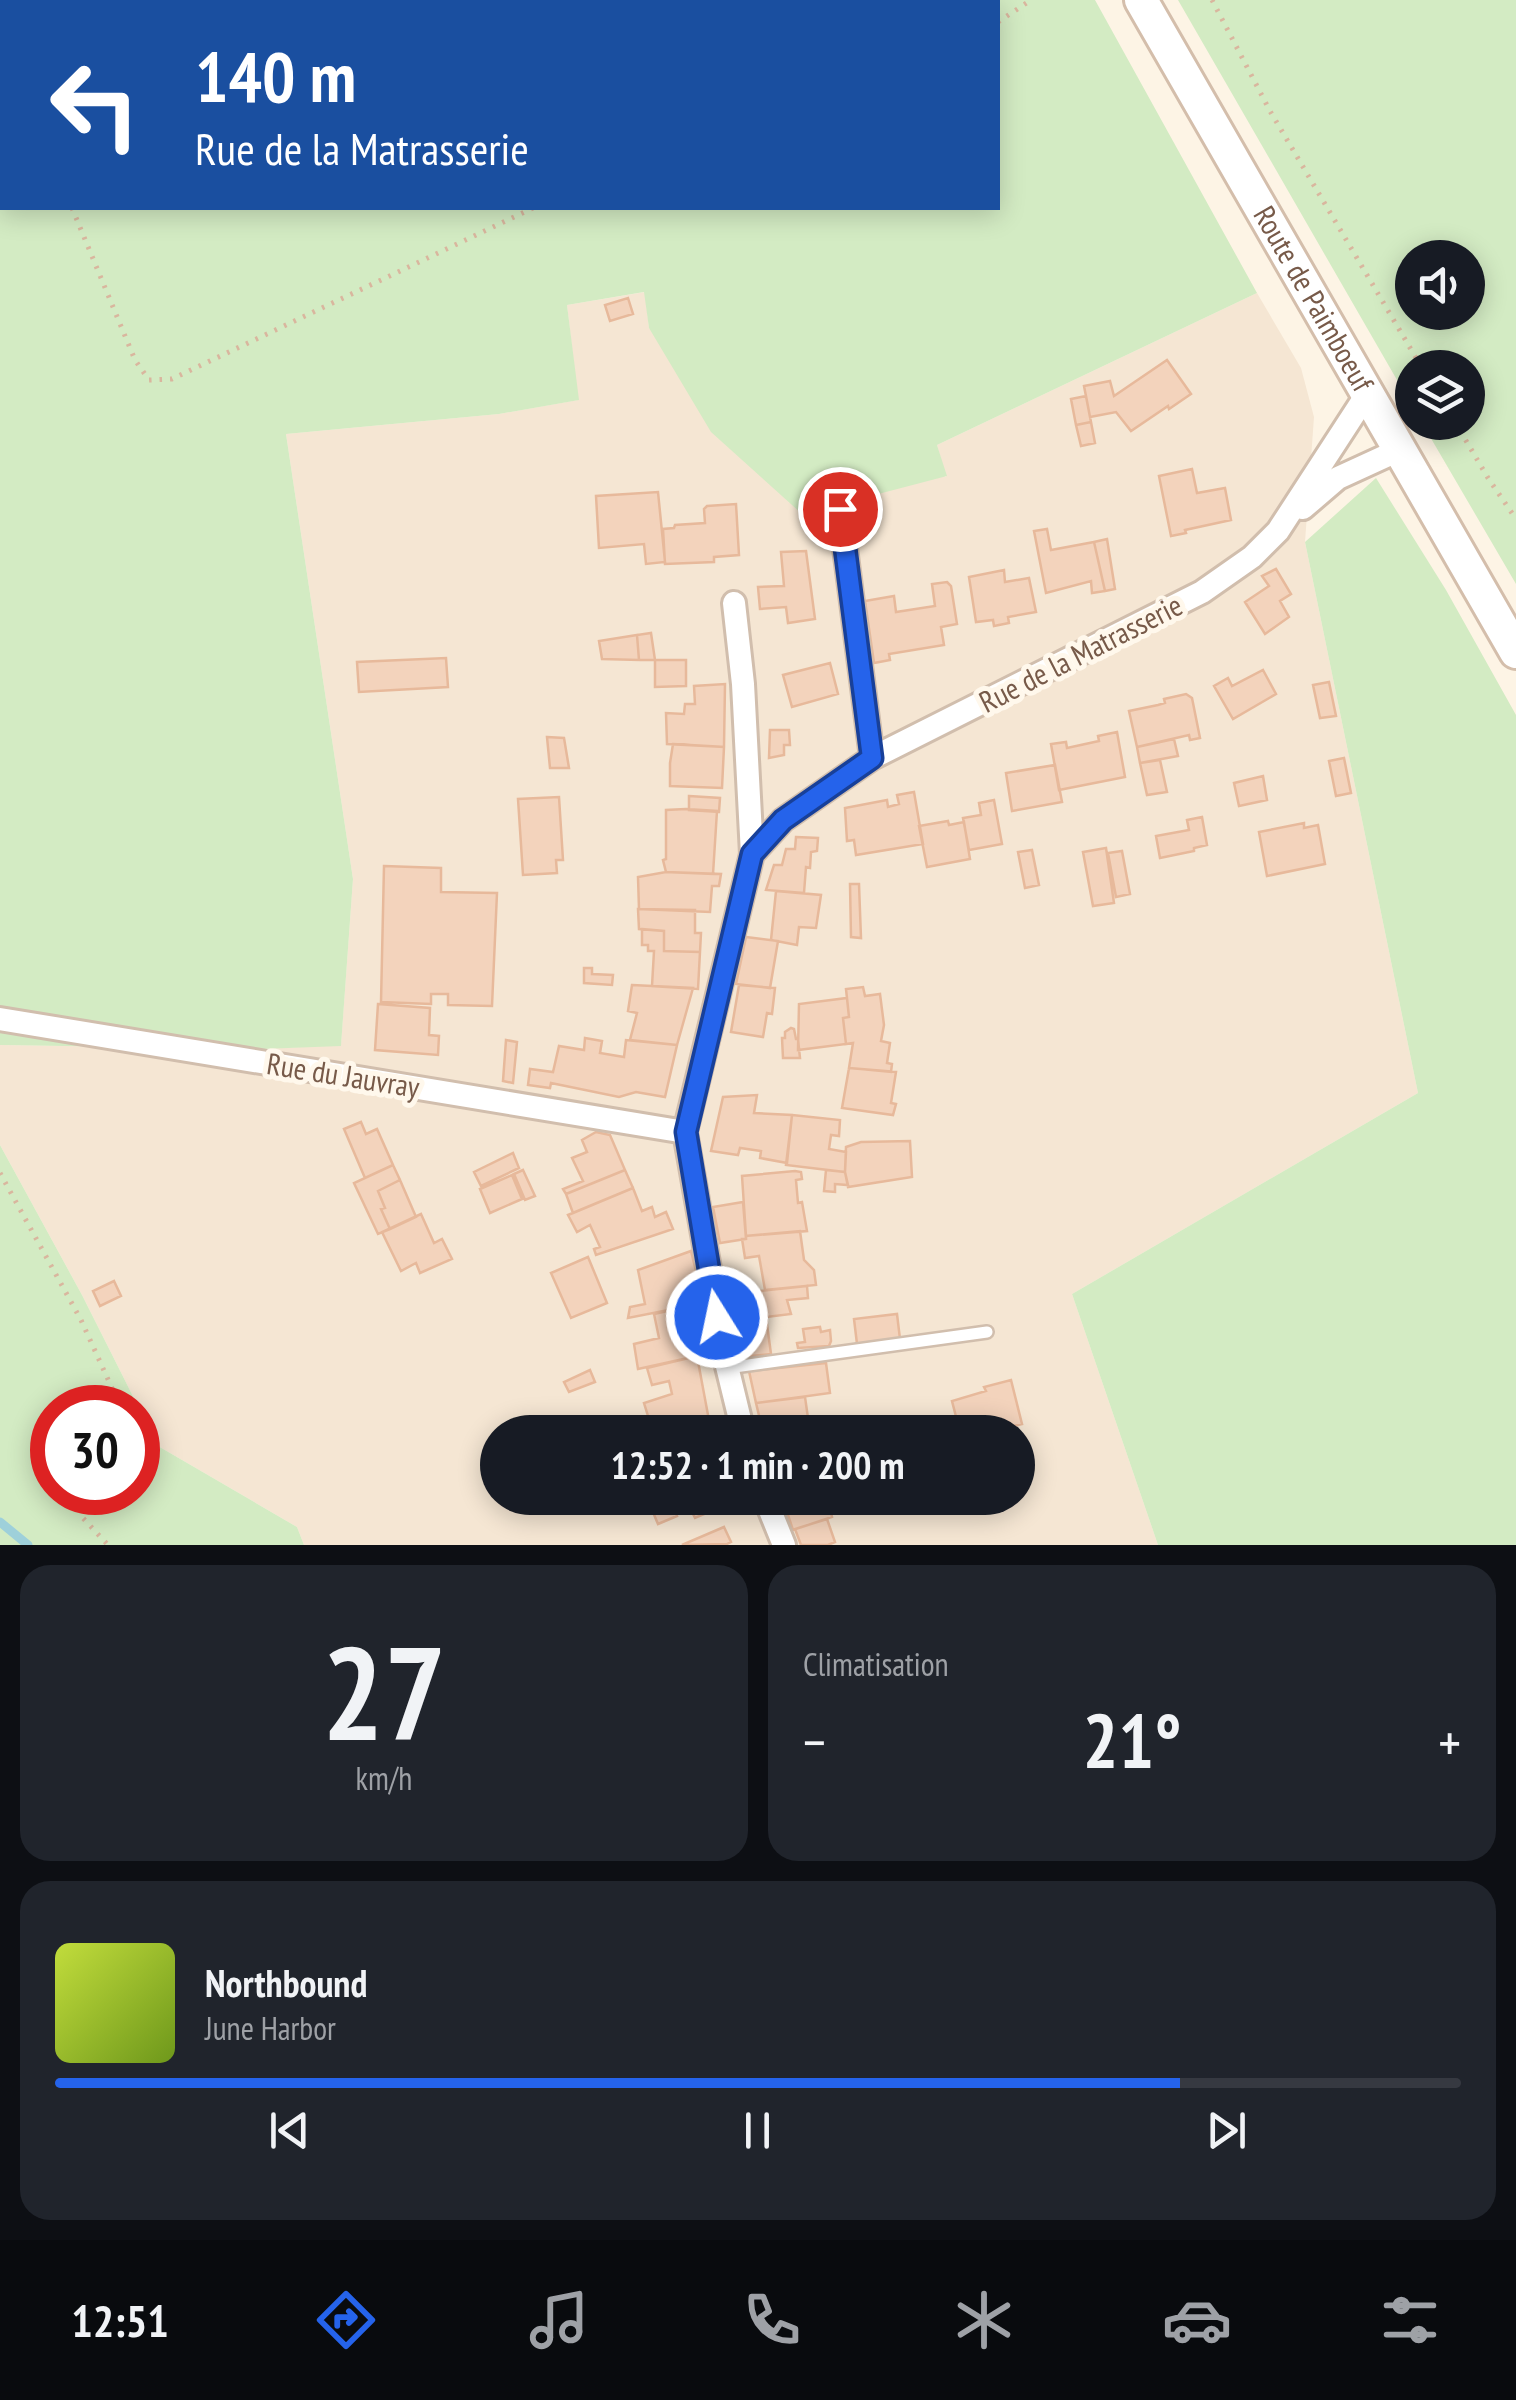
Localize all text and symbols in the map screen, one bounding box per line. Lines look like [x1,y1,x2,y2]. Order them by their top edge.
text: 140 m [195,31,356,121]
icon: left [30,40,160,170]
text: Rue de la Matrasserie [195,119,529,177]
street label: Route de Paimboeuf [1246,199,1384,399]
map controls [1395,240,1485,440]
button: sound [1395,240,1485,330]
button: layers [1395,350,1485,440]
pin [798,467,883,552]
icon: arrive [813,482,868,537]
street label: Rue de la Matrasserie [972,585,1188,721]
street label: Rue du Jauvray [264,1043,423,1106]
position arrow [665,1265,769,1369]
speed limit sign: 30 [30,1385,160,1515]
text: 12:52 · 1 min · 200 m [611,1440,904,1489]
text: 27 [322,1608,446,1776]
text: Climatisation [803,1643,949,1685]
text: 21° [1082,1692,1182,1789]
text: − [803,1706,826,1777]
text: + [1438,1706,1461,1777]
text: km/h [356,1757,412,1799]
text: Northbound [205,1958,367,2007]
text: June Harbor [205,2007,336,2049]
icon: previous [262,2103,317,2158]
icon: pause [730,2103,785,2158]
icon: next [1199,2103,1254,2158]
icon: directions [311,2285,381,2355]
icon: music [524,2285,594,2355]
icon: phone [737,2285,807,2355]
icon: climate [949,2285,1019,2355]
icon: car [1162,2285,1232,2355]
icon: filters [1375,2285,1445,2355]
text: 12:51 [71,2291,169,2349]

